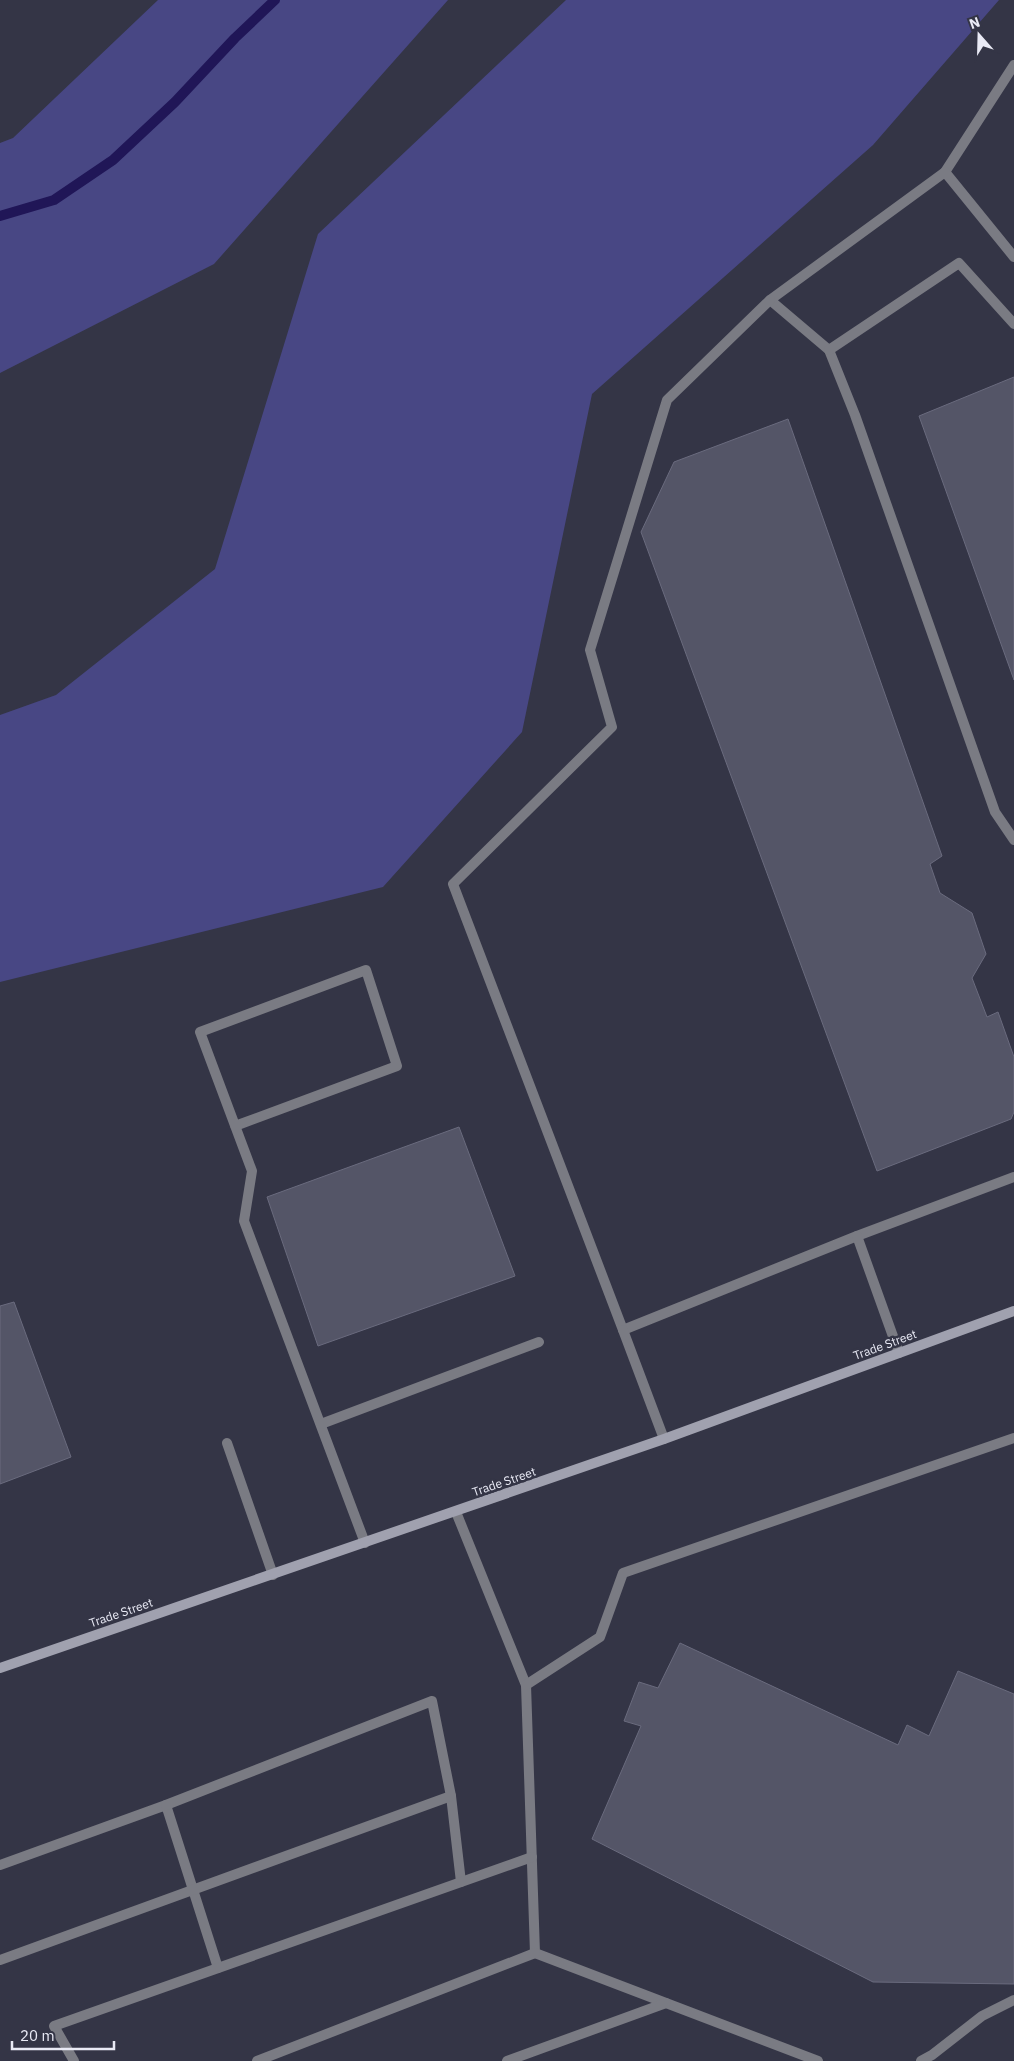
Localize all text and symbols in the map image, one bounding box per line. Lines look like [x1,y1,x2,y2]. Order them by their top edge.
north arrow [954,10,1004,60]
text: N [967,13,982,33]
street label: Trade Street [851,1326,919,1363]
street label: Trade Street [470,1464,538,1499]
street label: Trade Street [87,1595,155,1630]
scale bar [12,2018,115,2050]
text: 20 m [20,2026,55,2045]

